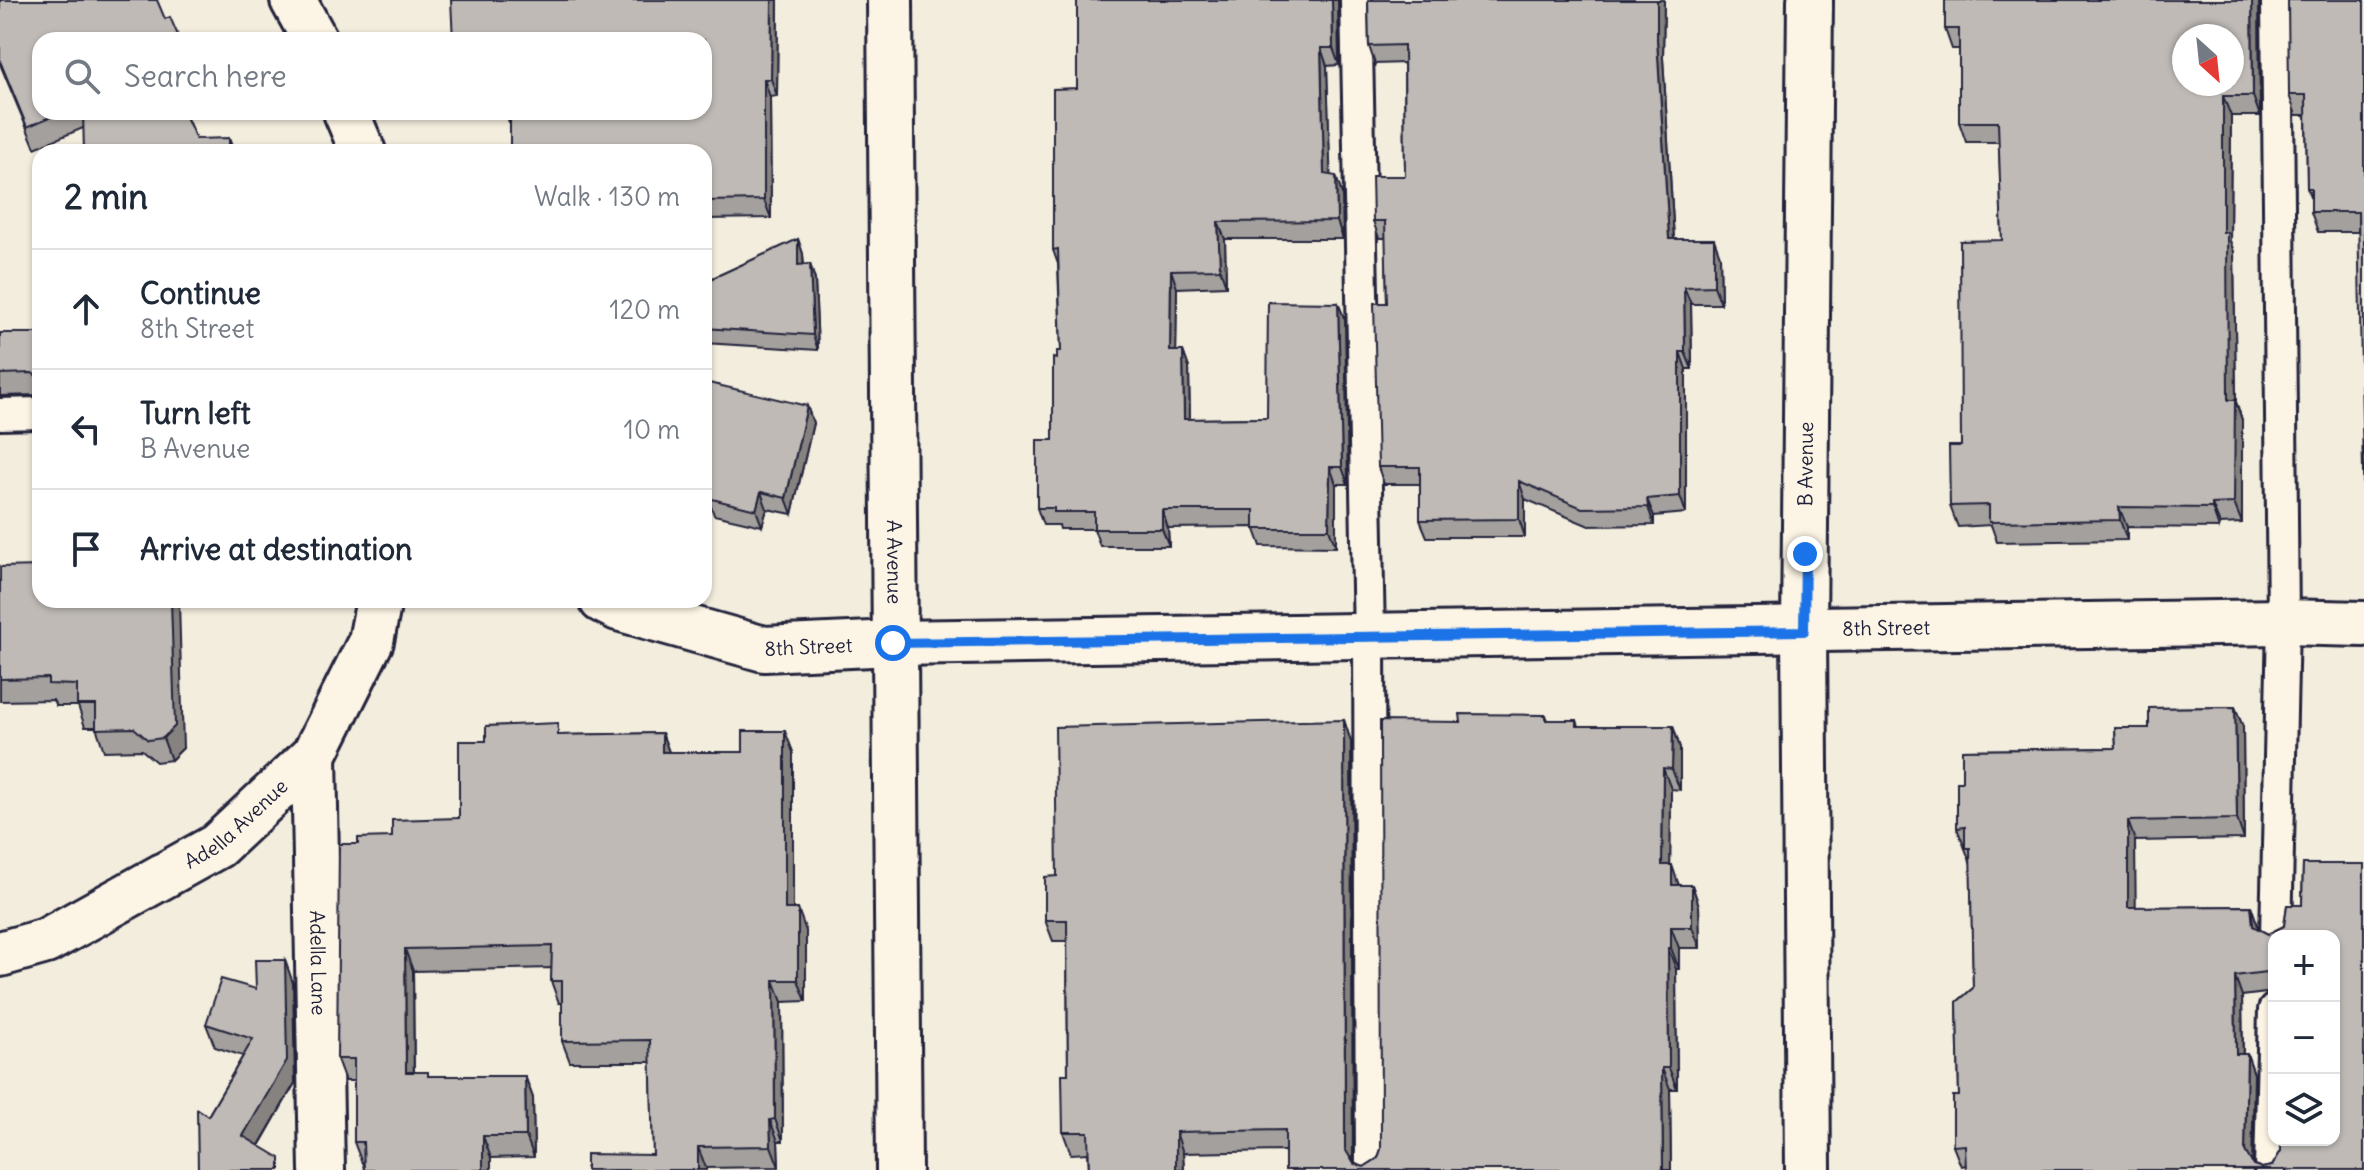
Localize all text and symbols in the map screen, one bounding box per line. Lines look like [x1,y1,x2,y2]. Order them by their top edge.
north arrow [2172,24,2244,96]
search box [32,32,712,120]
icon: search [60,54,104,98]
text: Search here [124,57,287,95]
text: 2 min [64,175,148,218]
text: Walk · 130 m [534,180,680,213]
text: Continue [140,274,261,312]
icon: ahead [64,287,108,331]
text: 120 m [609,293,680,326]
text: 8th Street [140,312,254,345]
text: Turn left [140,394,251,432]
icon: left [64,407,108,451]
text: 10 m [624,413,680,446]
street label: B Avenue [1792,421,1818,507]
text: B Avenue [140,432,250,465]
street label: A Avenue [882,520,908,604]
icon: arrive [64,527,108,571]
text: Arrive at destination [140,530,412,568]
route end [1787,536,1823,572]
street label: 8th Street [1842,614,1931,641]
route start [875,625,911,661]
street label: 8th Street [764,632,853,661]
street label: Adella Avenue [180,773,293,874]
street label: Adella Lane [305,910,332,1016]
map controls [2268,930,2340,1146]
button: + [2268,930,2340,1002]
button: − [2268,1002,2340,1074]
button: layers [2268,1074,2340,1146]

